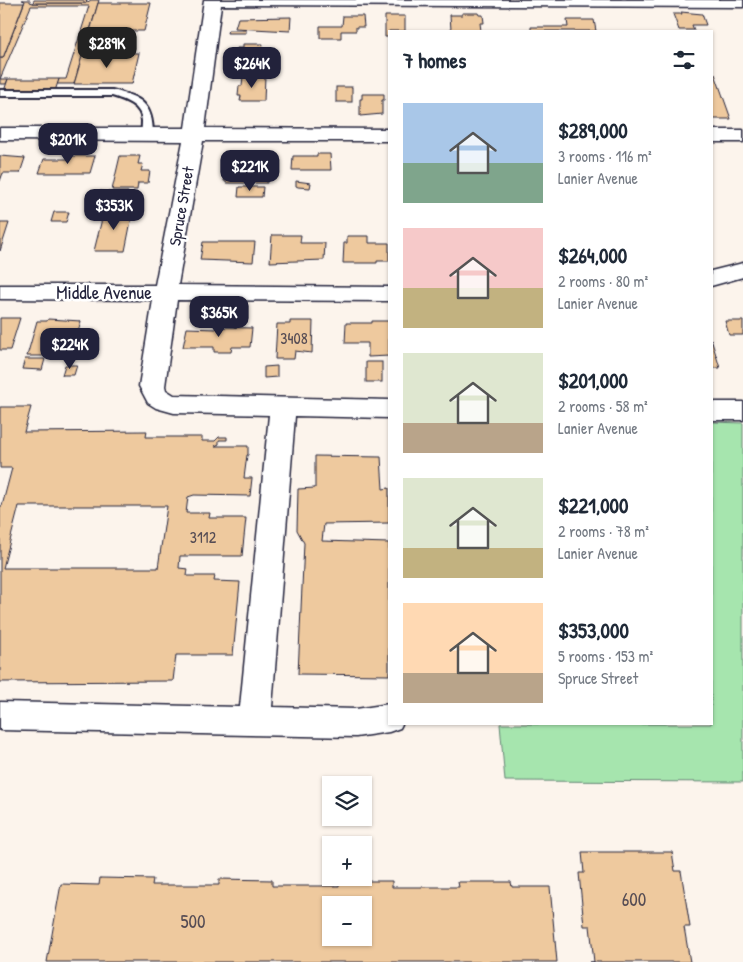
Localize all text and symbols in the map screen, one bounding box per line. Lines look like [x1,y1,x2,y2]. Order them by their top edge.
pin: $289K [72,27,142,69]
text: $289K [89,32,125,54]
pin: $264K [217,46,287,89]
text: 7 homes [403,46,466,75]
icon: filters [670,46,698,74]
text: $264K [234,52,270,74]
text: $289,000 [558,116,628,145]
pin: $201K [33,122,103,165]
icon: home [443,123,503,183]
text: $201K [50,128,86,150]
text: 3 rooms · 116 m² [558,145,652,167]
pin: $221K [215,150,285,192]
text: $221K [231,155,269,177]
street label: Spruce Street [163,164,199,247]
text: Lanier Avenue [558,167,638,189]
pin: $353K [79,188,149,231]
text: $353K [95,194,133,216]
text: $264,000 [558,241,627,270]
icon: home [443,248,503,308]
text: 2 rooms · 80 m² [558,270,648,292]
street label: Middle Avenue [56,279,152,305]
text: Lanier Avenue [558,292,638,314]
pin: $365K [184,296,254,338]
text: $365K [201,301,237,323]
house number: 3408 [280,327,308,349]
pin: $224K [35,328,105,370]
text: $224K [51,333,89,355]
text: $201,000 [558,366,628,395]
icon: home [443,373,503,433]
text: 2 rooms · 58 m² [558,395,648,417]
text: Lanier Avenue [558,417,638,439]
text: $221,000 [558,491,628,520]
icon: home [443,498,503,558]
text: 2 rooms · 78 m² [558,520,649,542]
house number: 3112 [190,526,217,548]
text: Lanier Avenue [558,542,638,564]
text: $353,000 [558,616,629,645]
icon: home [443,623,503,683]
text: 5 rooms · 153 m² [558,645,653,667]
text: Spruce Street [558,667,638,689]
map controls [322,776,372,946]
button: layers [322,776,372,826]
button: + [322,836,372,886]
house number: 600 [622,886,646,912]
button: − [322,896,372,946]
house number: 500 [180,908,206,934]

